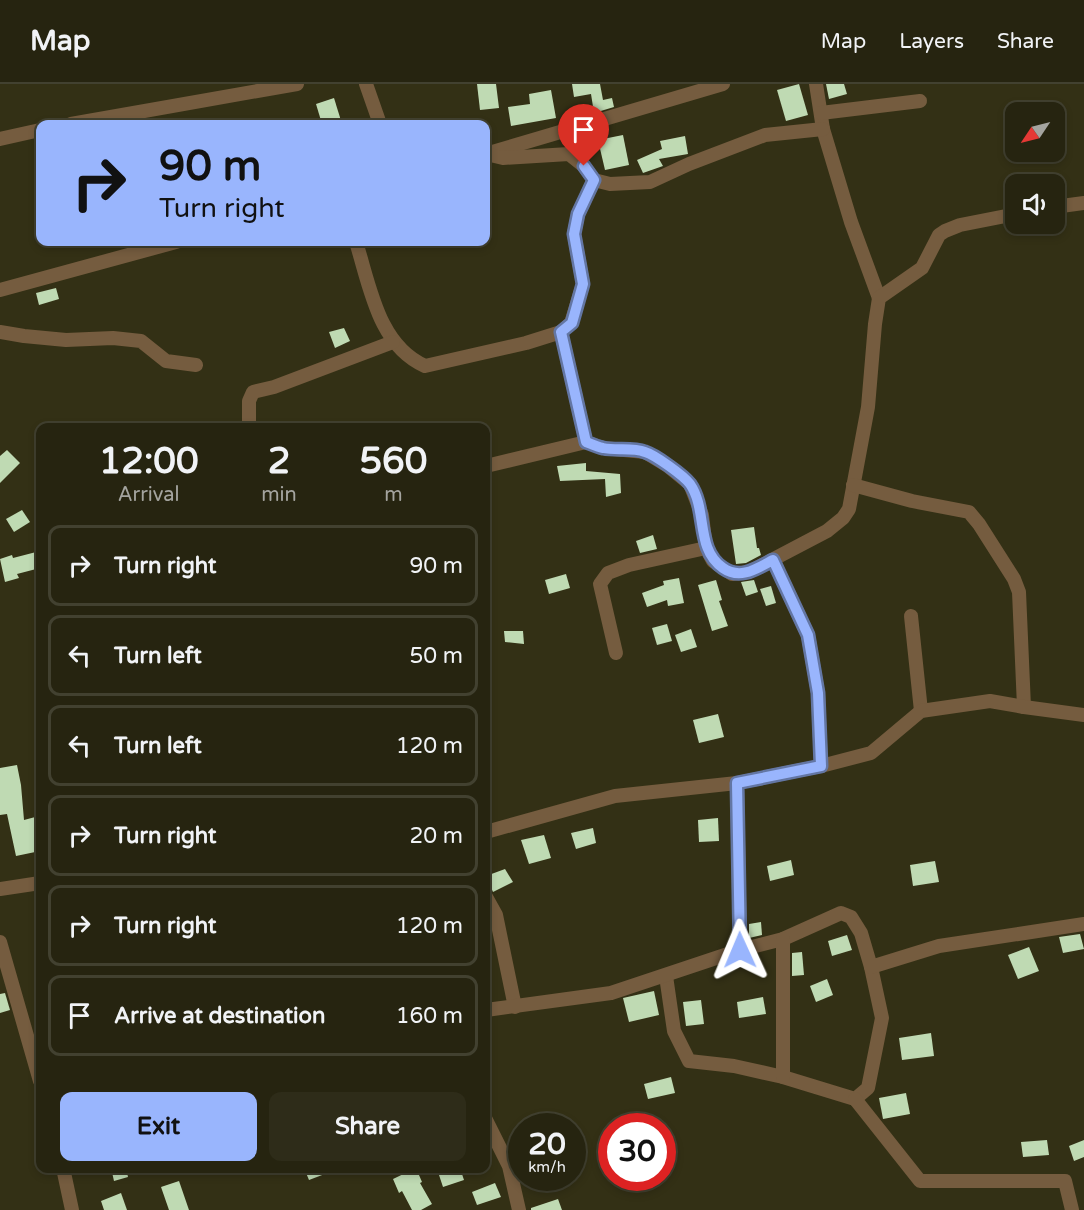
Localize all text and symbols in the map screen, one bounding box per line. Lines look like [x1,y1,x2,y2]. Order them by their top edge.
text: Map [30,24,90,58]
text: Map [821,29,866,54]
text: Layers [899,29,964,54]
text: Share [997,29,1054,54]
north arrow [1005,102,1065,162]
map controls [1005,102,1065,234]
pin [558,104,609,166]
icon: arrive [567,113,600,146]
text: 90 m [159,141,261,192]
icon: right [60,144,138,222]
button: sound [1005,174,1065,234]
text: Turn right [159,192,285,225]
text: 12:00 [99,440,199,483]
text: 2 [268,440,290,483]
text: 560 [359,440,427,483]
text: Arrival [118,483,180,507]
text: min [261,483,297,507]
text: m [384,483,403,507]
icon: right [63,549,96,582]
text: Turn right [114,553,216,579]
text: 90 m [409,553,463,579]
icon: left [63,639,96,672]
text: Turn left [114,643,202,669]
text: 50 m [409,643,463,669]
icon: left [63,729,96,762]
text: Turn left [114,733,202,759]
text: 120 m [396,733,463,759]
icon: right [63,819,96,852]
text: Turn right [114,823,216,849]
text: 20 m [409,823,463,849]
icon: right [63,909,96,942]
text: Turn right [114,913,216,939]
text: 120 m [396,913,463,939]
position arrow [708,918,772,982]
icon: arrive [63,999,96,1032]
text: Arrive at destination [114,1003,325,1029]
text: 160 m [396,1003,463,1029]
button: Exit [60,1092,257,1161]
button: Share [269,1092,466,1161]
speed limit sign: 30 [598,1113,676,1191]
text: 20 [528,1126,566,1163]
text: km/h [528,1158,566,1176]

